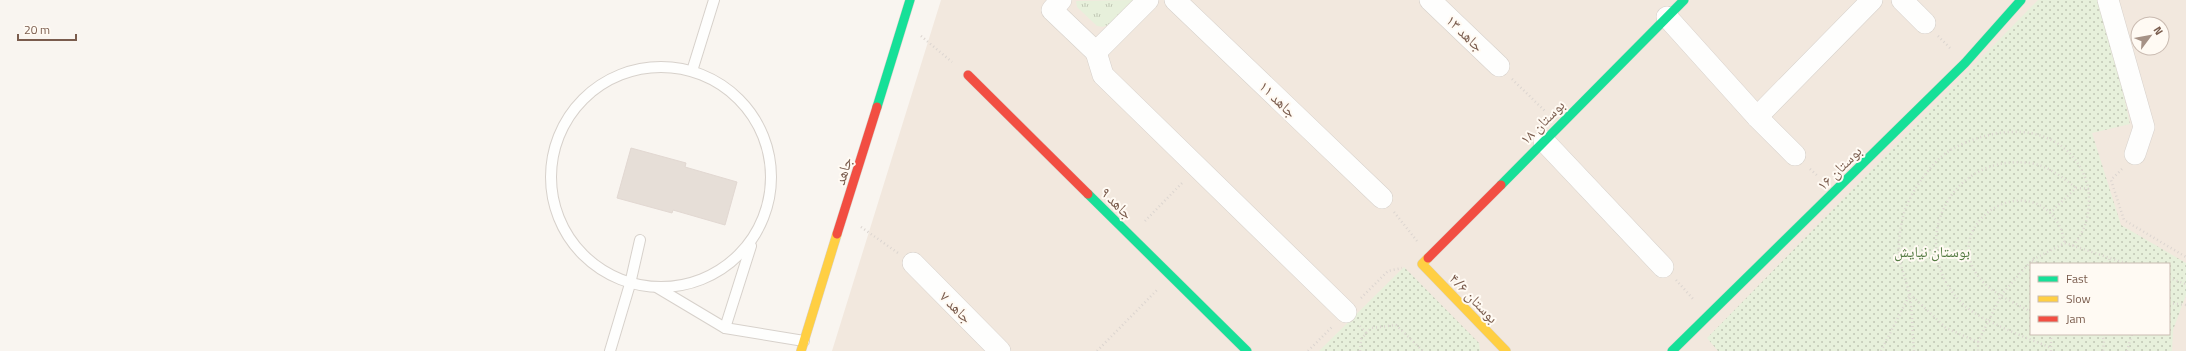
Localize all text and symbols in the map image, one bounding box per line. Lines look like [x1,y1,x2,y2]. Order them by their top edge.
street label: جاهد ۱۳ [1441,9,1489,57]
scale bar [18,16,76,42]
north arrow [2130,16,2170,56]
text: 20 m [24,20,50,39]
text: N [2150,23,2167,38]
street label: جاهد ۱۱ [1254,75,1302,123]
street label: بوستان ۱۸ [1514,94,1570,150]
street label: بوستان ۱۶ [1811,140,1867,196]
street label: جاهد [828,154,858,188]
street label: جاهد ۹ [1095,181,1139,225]
park label: بوستان نیایش [1894,240,1970,263]
legend [2030,263,2170,335]
street label: بوستان ۴/۶ [1444,268,1504,328]
text: Fast [2066,269,2089,288]
street label: جاهد ۷ [934,285,978,329]
text: Slow [2066,289,2091,308]
text: Jam [2066,309,2086,328]

